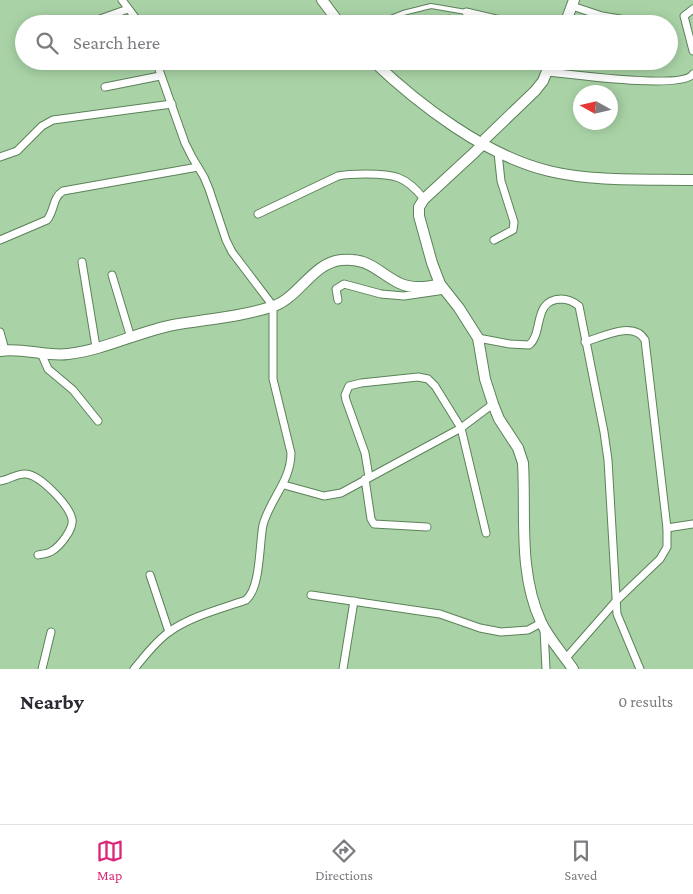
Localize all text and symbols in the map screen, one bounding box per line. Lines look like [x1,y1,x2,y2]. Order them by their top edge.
search box [15,15,678,70]
icon: search [33,29,61,57]
text: Search here [73,32,160,53]
north arrow [573,85,618,130]
text: Nearby [20,690,84,714]
text: 0 results [618,693,673,710]
tab: Map [96,837,124,883]
tab: Directions [315,837,373,883]
tab: Saved [564,837,597,883]

